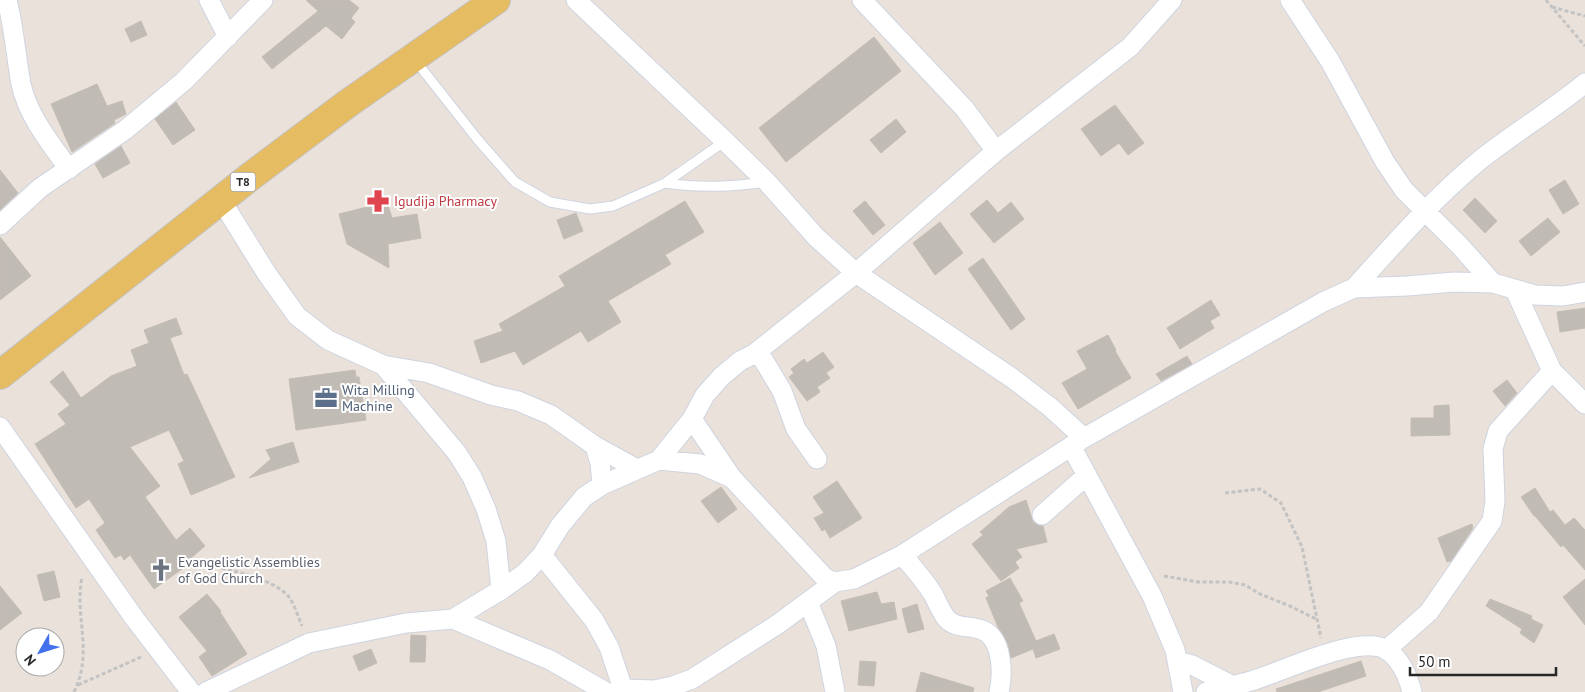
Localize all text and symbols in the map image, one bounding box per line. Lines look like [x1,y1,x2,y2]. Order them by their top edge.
road number: T8 [230,172,256,192]
pharmacy icon: Igudija Pharmacy [365,188,391,214]
place label: Igudija Pharmacy [394,192,497,210]
place label: Wita Milling Machine [342,381,415,415]
office icon: Wita Milling Machine [313,385,339,411]
place label: Evangelistic Assemblies of God Church [178,553,320,587]
church icon: Evangelistic Assemblies of God Church [148,557,174,583]
north arrow [15,627,65,677]
scale bar [1410,644,1556,676]
text: N [20,651,40,669]
text: 50 m [1418,652,1451,671]

